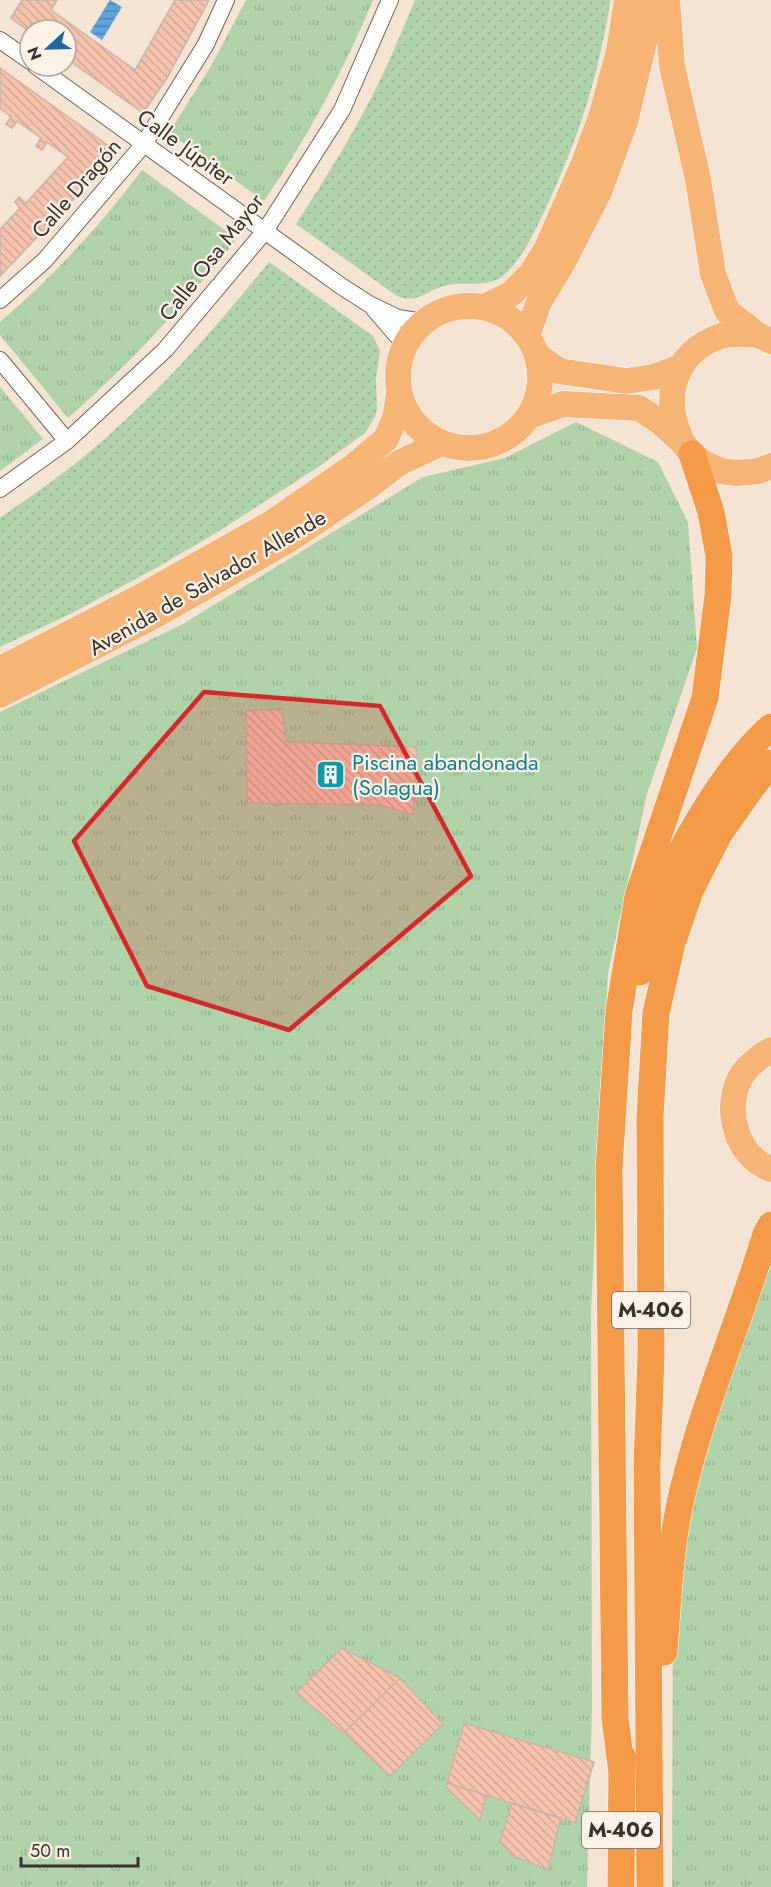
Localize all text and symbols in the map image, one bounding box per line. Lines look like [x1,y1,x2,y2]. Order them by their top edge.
north arrow [18,18,78,78]
text: N [22,43,48,64]
street label: Calle Júpiter [131,101,241,193]
street label: Calle Dragón [24,131,128,245]
street label: Calle Osa Mayor [151,186,271,328]
street label: Avenida de Salvador Allende [82,501,332,663]
place label: Piscina abandonada (Solagua) [352,746,539,803]
building icon: Piscina abandonada (Solagua) [315,759,347,791]
road number: M-406 [612,1292,690,1328]
road number: M-406 [582,1812,660,1848]
scale bar [21,1830,138,1868]
text: 50 m [30,1838,70,1864]

